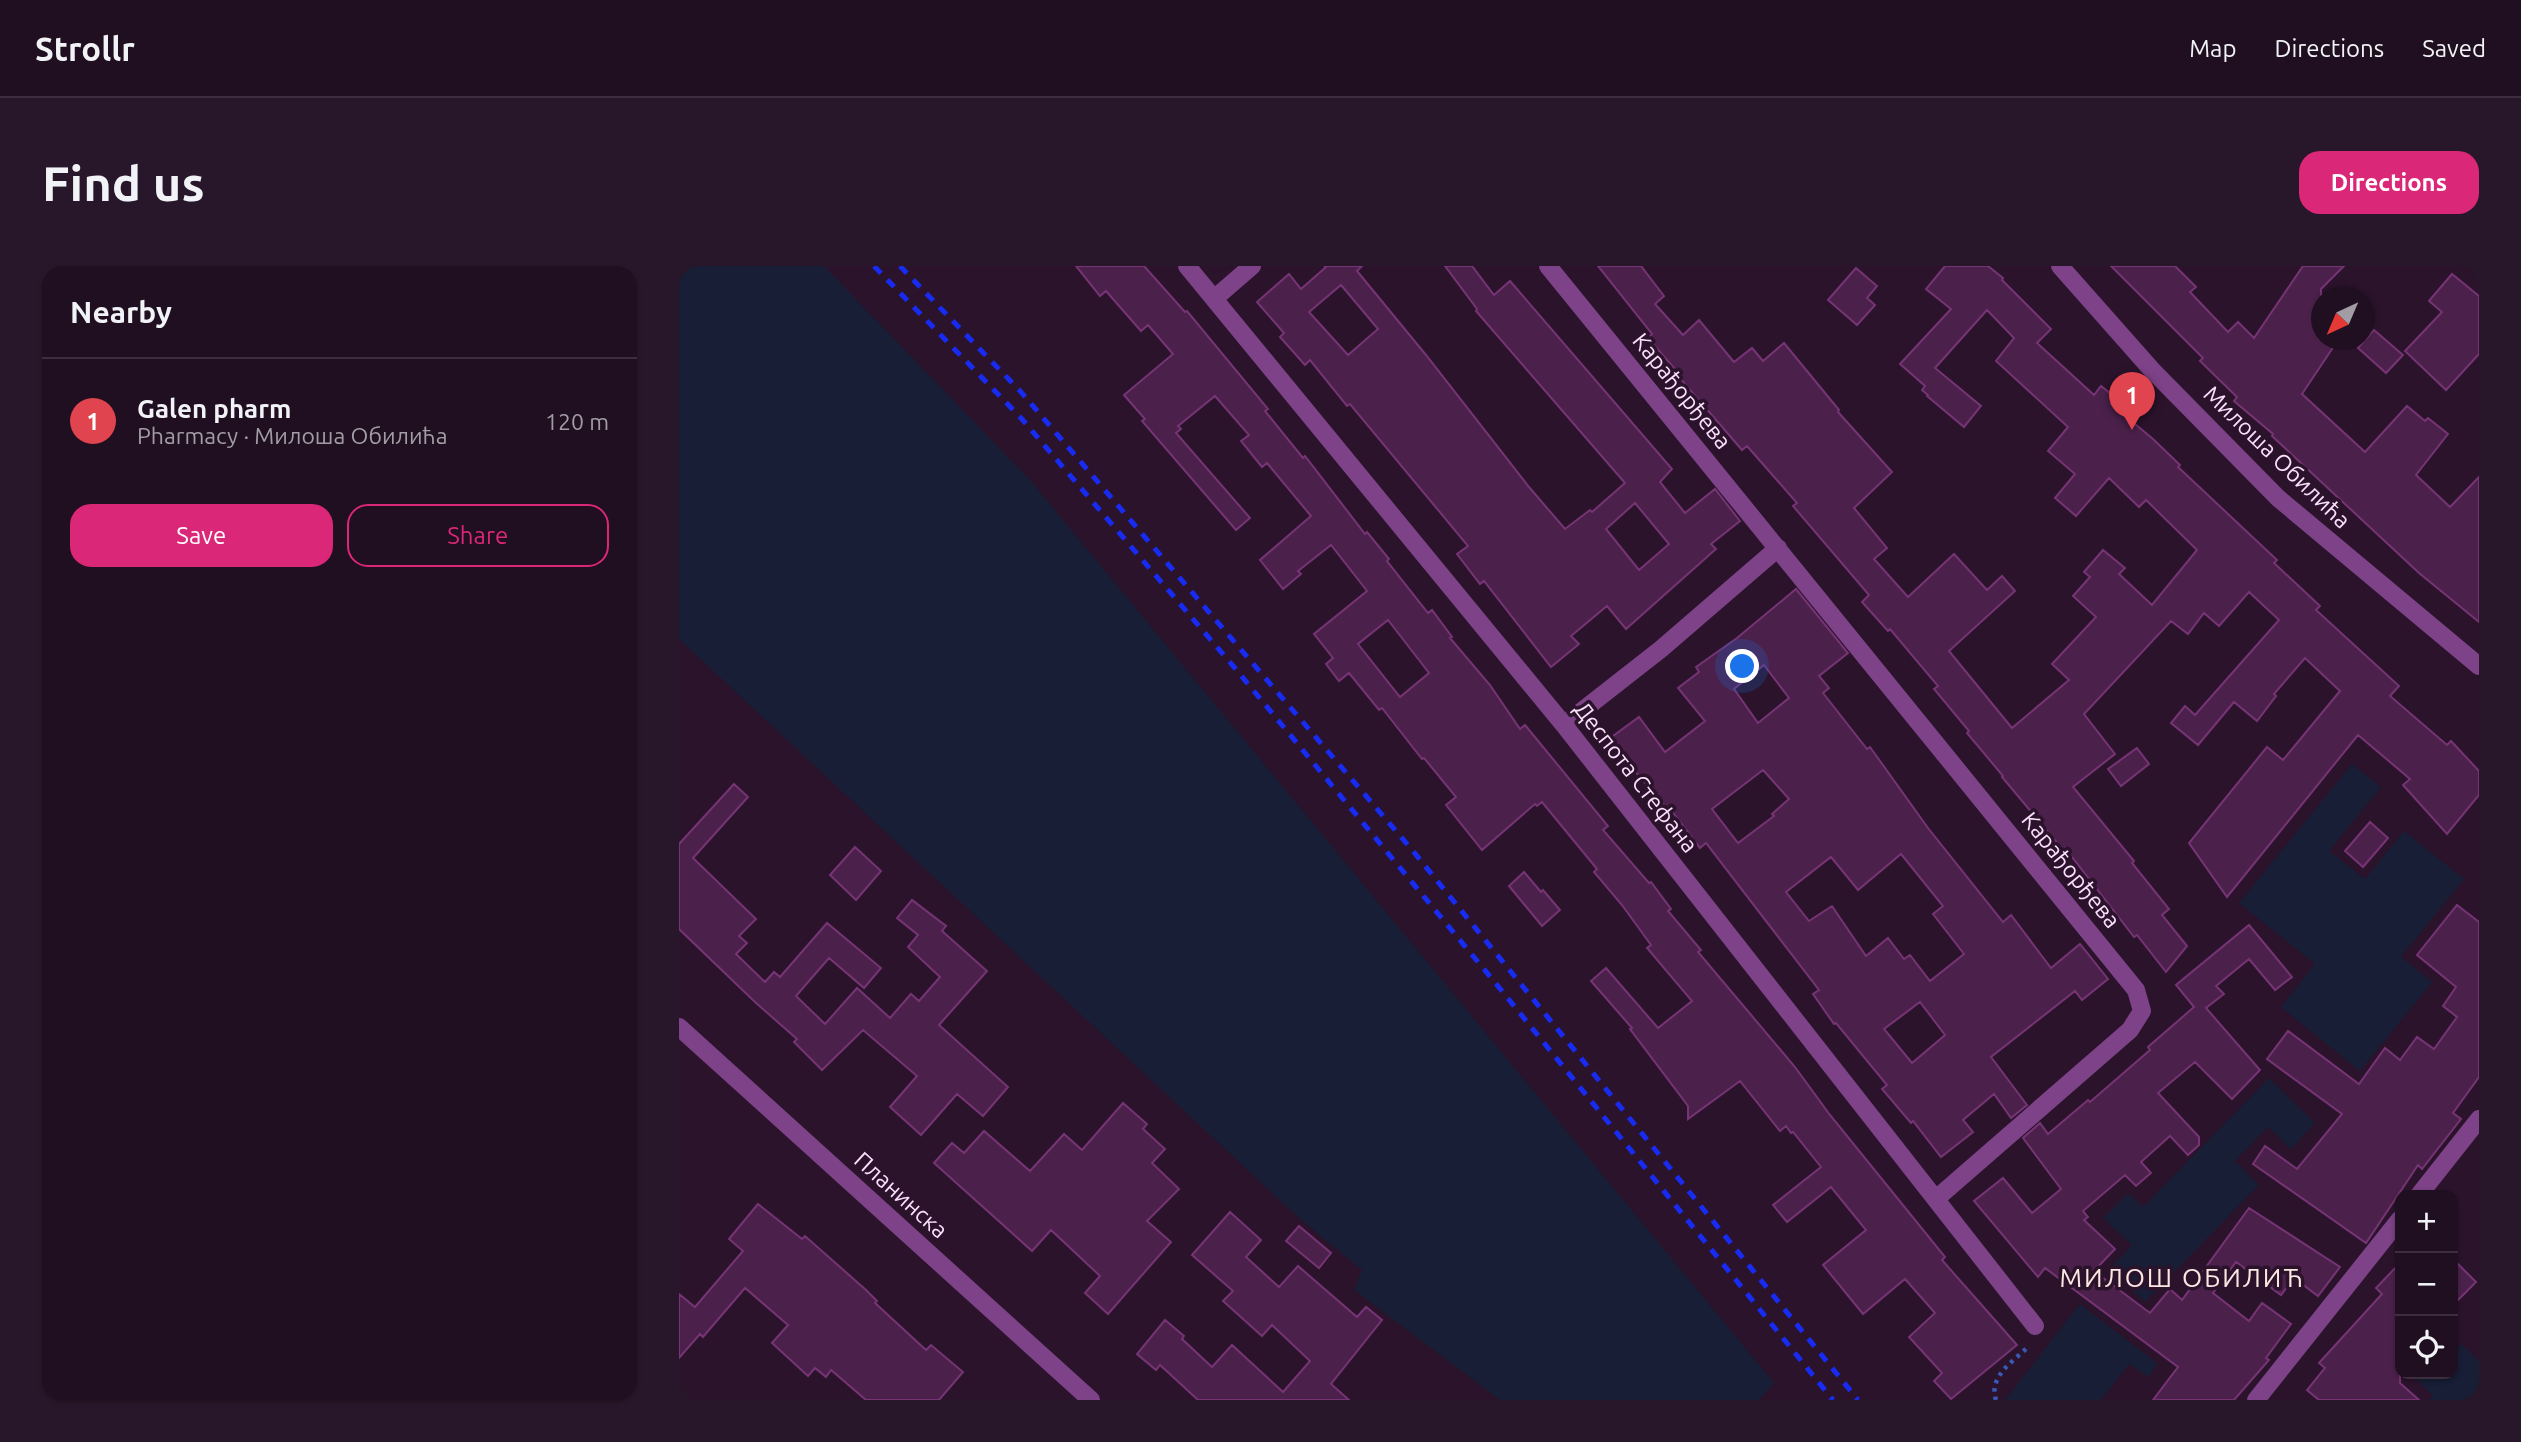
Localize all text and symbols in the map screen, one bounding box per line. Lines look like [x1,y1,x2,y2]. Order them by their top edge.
text: Strollr [35,30,135,67]
text: Map [2189,35,2236,62]
text: Directions [2274,35,2384,62]
text: Saved [2422,35,2486,62]
button: Directions [2299,151,2479,214]
text: Find us [42,155,205,210]
north arrow [2311,287,2374,350]
text: Nearby [70,295,172,329]
street label: Карађорђева [1628,328,1737,453]
pin: 1 [2109,372,2155,430]
street label: Милоша Обилића [2199,381,2356,533]
text: Galen pharm [137,394,291,423]
text: 1 [87,409,99,434]
text: 120 m [545,409,609,434]
text: Pharmacy · Милоша Обилића [137,423,448,448]
button: Save [70,504,333,567]
button: Share [347,504,609,567]
your location [1725,649,1759,683]
street label: Деспота Стефана [1570,696,1703,857]
street label: Карађорђева [2017,807,2126,932]
street label: Планинска [850,1147,953,1243]
map controls [2395,1190,2458,1379]
button: + [2395,1190,2458,1253]
button: − [2395,1253,2458,1316]
district label: МИЛОШ ОБИЛИЋ [2060,1263,2304,1292]
button: locate [2395,1316,2458,1379]

